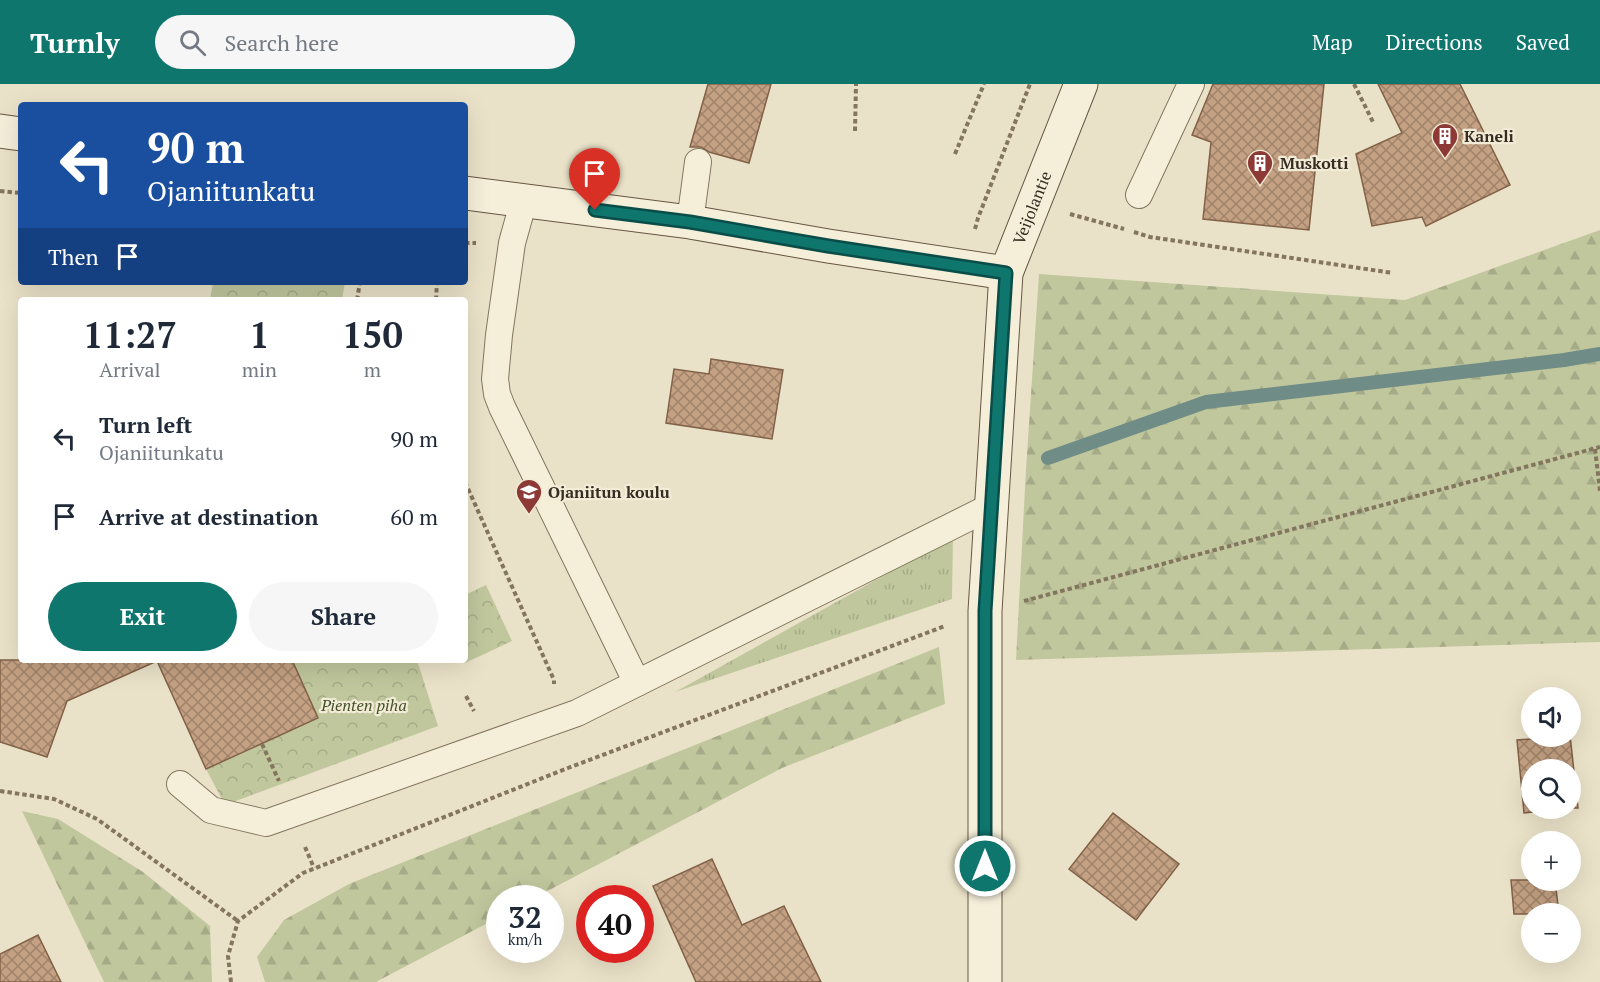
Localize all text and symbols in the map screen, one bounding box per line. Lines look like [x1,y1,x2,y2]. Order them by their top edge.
search box [155,15,575,69]
text: Turnly [30,24,119,61]
icon: search [176,26,209,59]
text: Search here [224,28,339,57]
text: Map [1312,28,1353,56]
text: Directions [1386,28,1483,56]
text: Saved [1516,28,1570,56]
text: 90 m [147,119,245,175]
building icon: Kaneli [1430,121,1460,159]
place label: Kaneli [1464,125,1514,147]
icon: left [48,126,126,204]
pin [569,148,620,210]
building icon: Muskotti [1245,148,1275,186]
place label: Muskotti [1280,152,1349,174]
icon: arrive [578,157,611,190]
street label: Veijolantie [1007,168,1056,248]
text: Ojaniitunkatu [147,173,315,209]
icon: arrive [111,240,144,273]
text: Then [48,242,99,271]
text: 11:27 [83,311,177,358]
text: 1 [249,311,270,358]
text: 150 [342,311,403,358]
text: Arrival [99,356,161,383]
text: min [242,356,277,383]
text: m [364,356,381,383]
text: Turn left [99,410,192,439]
icon: left [48,422,81,455]
text: 90 m [390,424,438,453]
text: Ojaniitunkatu [99,439,224,466]
school or university icon: Ojaniitun koulu [514,477,544,515]
place label: Ojaniitun koulu [548,481,670,503]
icon: arrive [48,500,81,533]
text: Arrive at destination [99,502,318,531]
text: 60 m [390,502,438,531]
button: Exit [48,582,237,651]
button: Share [249,582,438,651]
map controls [1521,687,1581,963]
button: sound [1521,687,1581,747]
park label: Pienten piha [320,694,407,716]
button: search [1521,759,1581,819]
button: + [1521,831,1581,891]
position arrow [953,834,1017,898]
speed limit sign: 40 [576,885,654,963]
text: 32 [508,897,542,937]
button: − [1521,903,1581,963]
text: km/h [508,929,542,949]

